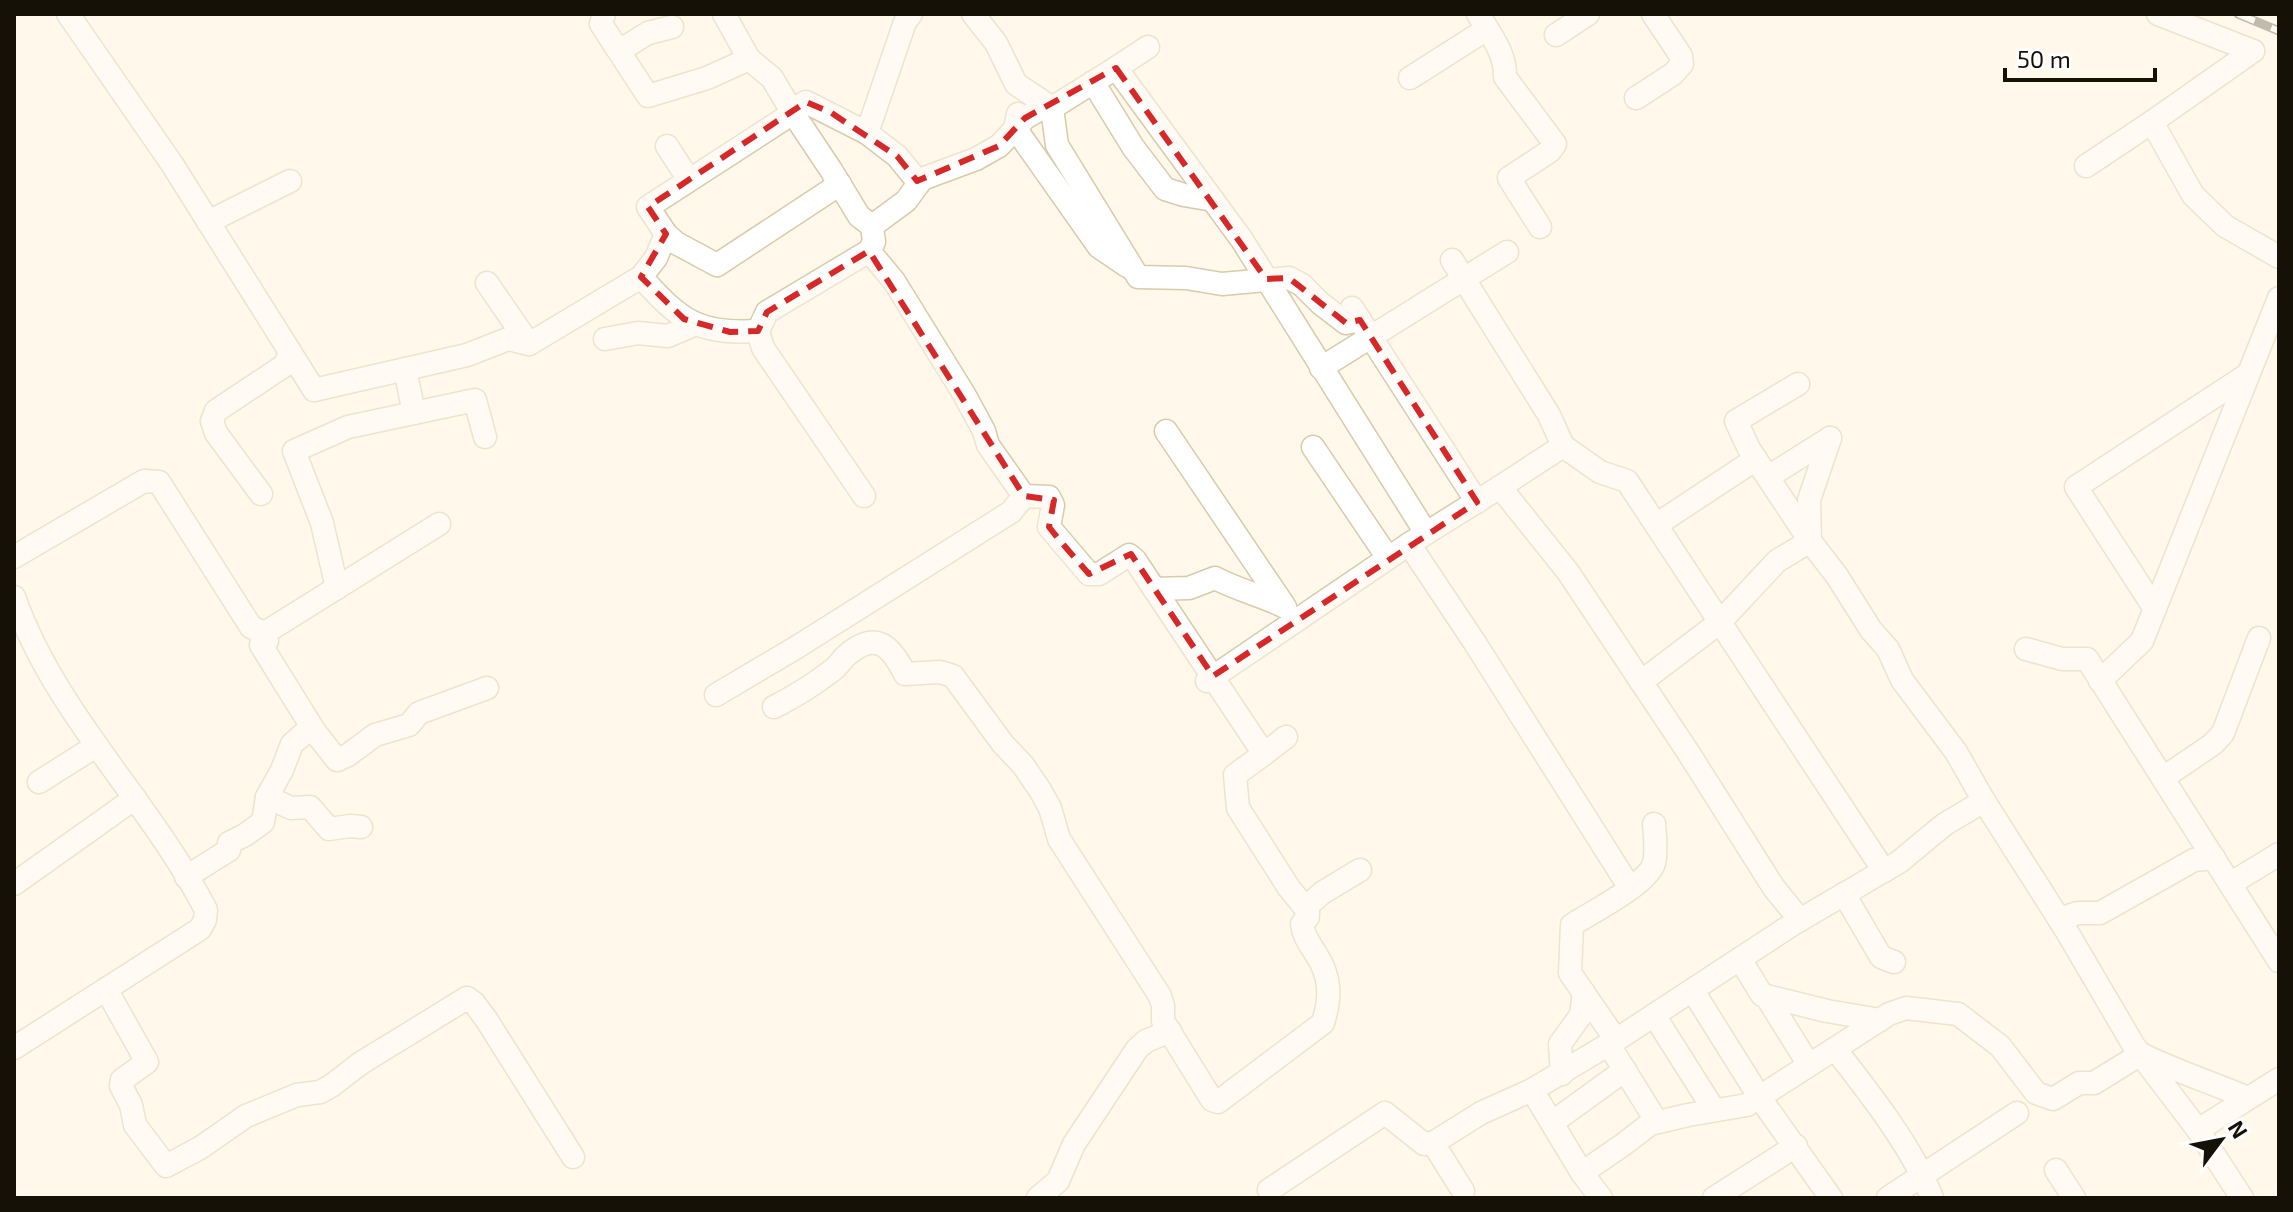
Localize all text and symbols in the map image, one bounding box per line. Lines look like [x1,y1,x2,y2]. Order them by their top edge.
scale bar [2005,32,2155,82]
text: 50 m [2017,44,2071,73]
north arrow [2181,1100,2261,1180]
text: N [2224,1115,2254,1142]

